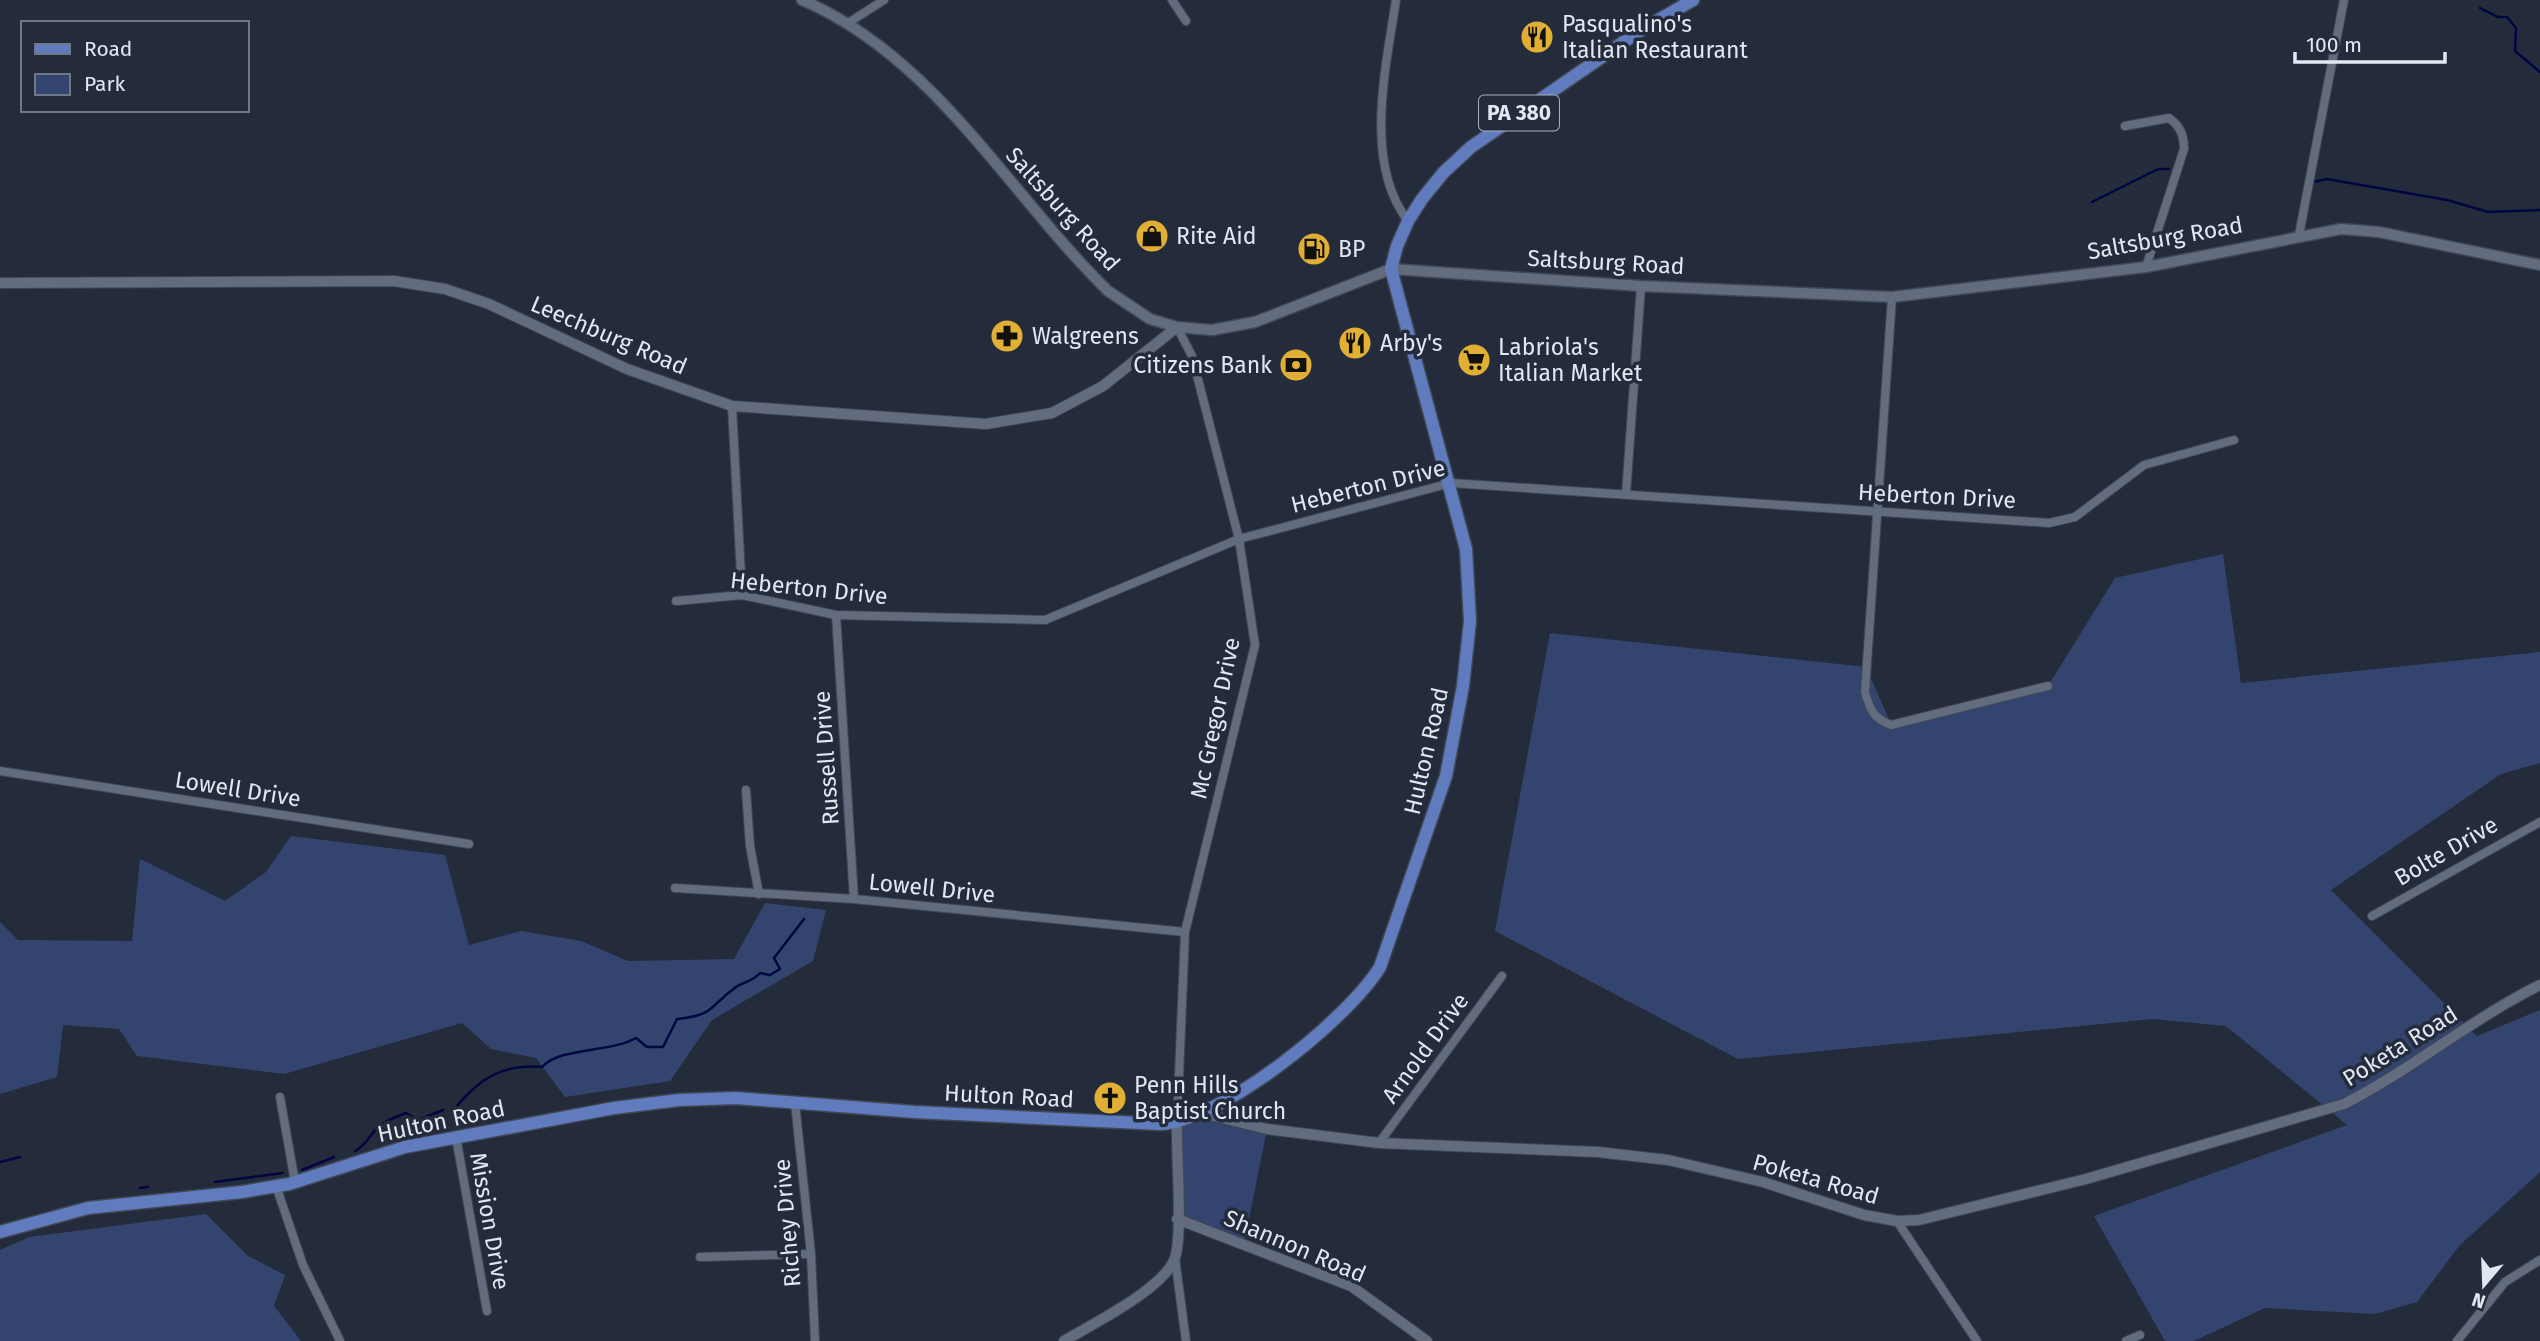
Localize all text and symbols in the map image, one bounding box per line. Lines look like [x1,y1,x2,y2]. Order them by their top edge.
place label: Pasqualino's Italian Restaurant [1562,10,1748,64]
restaurant icon: Pasqualino's Italian Restaurant [1518,18,1556,56]
legend [21,21,248,112]
scale bar [2295,21,2446,65]
text: 100 m [2306,32,2362,58]
text: Road [84,36,132,62]
text: Park [84,71,126,97]
road number: PA 380 [1479,96,1559,130]
street label: Saltsburg Road [1000,141,1126,277]
street label: Saltsburg Road [2085,211,2245,265]
shop icon: Rite Aid [1133,217,1171,255]
place label: Rite Aid [1176,222,1256,250]
fuel station icon: BP [1295,230,1333,268]
place label: BP [1338,235,1365,263]
street label: Saltsburg Road [1527,244,1685,280]
street label: Leechburg Road [527,289,691,381]
pharmacy icon: Walgreens [988,317,1026,355]
place label: Walgreens [1032,322,1139,350]
restaurant icon: Arby's [1336,324,1374,362]
place label: Arby's [1380,329,1443,357]
place label: Labriola's Italian Market [1498,333,1643,387]
supermarket icon: Labriola's Italian Market [1455,341,1493,379]
bank icon: Citizens Bank [1277,346,1315,384]
place label: Citizens Bank [1133,351,1272,379]
street label: Heberton Drive [1288,453,1448,519]
street label: Heberton Drive [1857,478,2017,514]
street label: Heberton Drive [729,566,889,610]
street label: Mc Gregor Drive [1184,635,1246,801]
street label: Hulton Road [1398,685,1454,817]
street label: Russell Drive [807,690,845,826]
street label: Lowell Drive [173,765,303,813]
street label: Bolte Drive [2389,810,2503,892]
street label: Lowell Drive [867,867,997,909]
street label: Arnold Drive [1376,987,1474,1109]
street label: Poketa Road [2337,1000,2463,1092]
place label: Penn Hills Baptist Church [1134,1071,1286,1125]
street label: Hulton Road [943,1079,1075,1113]
church icon: Penn Hills Baptist Church [1091,1079,1129,1117]
street label: Hulton Road [375,1094,507,1148]
street label: Poketa Road [1750,1148,1882,1210]
street label: Mission Drive [464,1150,516,1292]
street label: Richey Drive [767,1158,807,1288]
street label: Shannon Road [1220,1204,1370,1288]
north arrow [2449,1250,2519,1320]
text: N [2469,1288,2488,1314]

